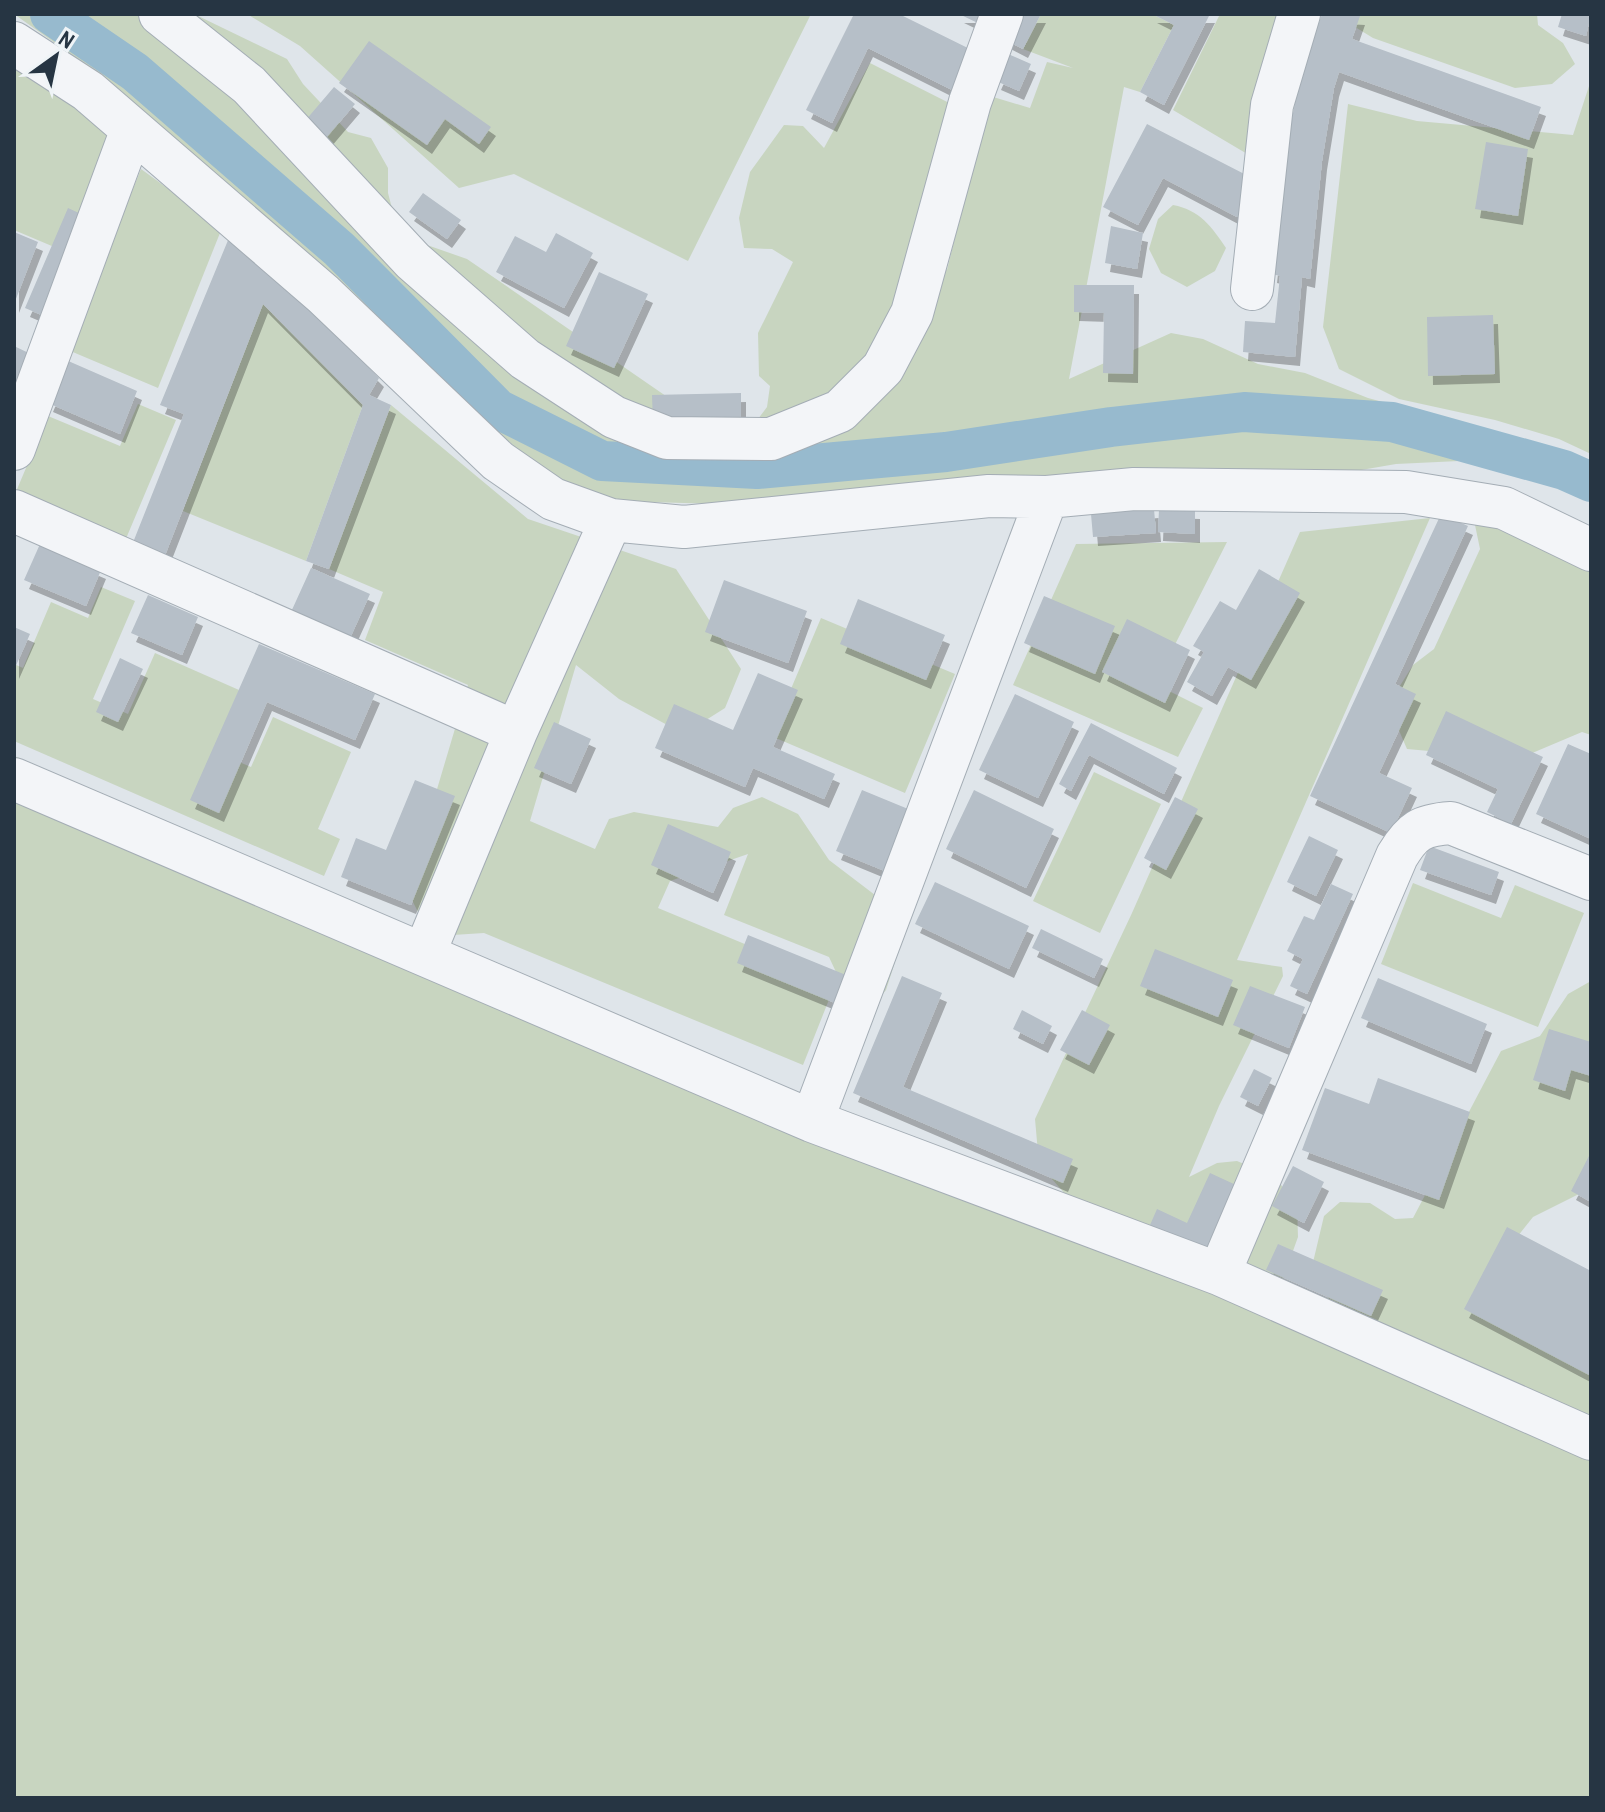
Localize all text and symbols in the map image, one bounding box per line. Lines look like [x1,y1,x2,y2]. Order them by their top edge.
north arrow [16,16,96,96]
text: N [53,23,81,55]

